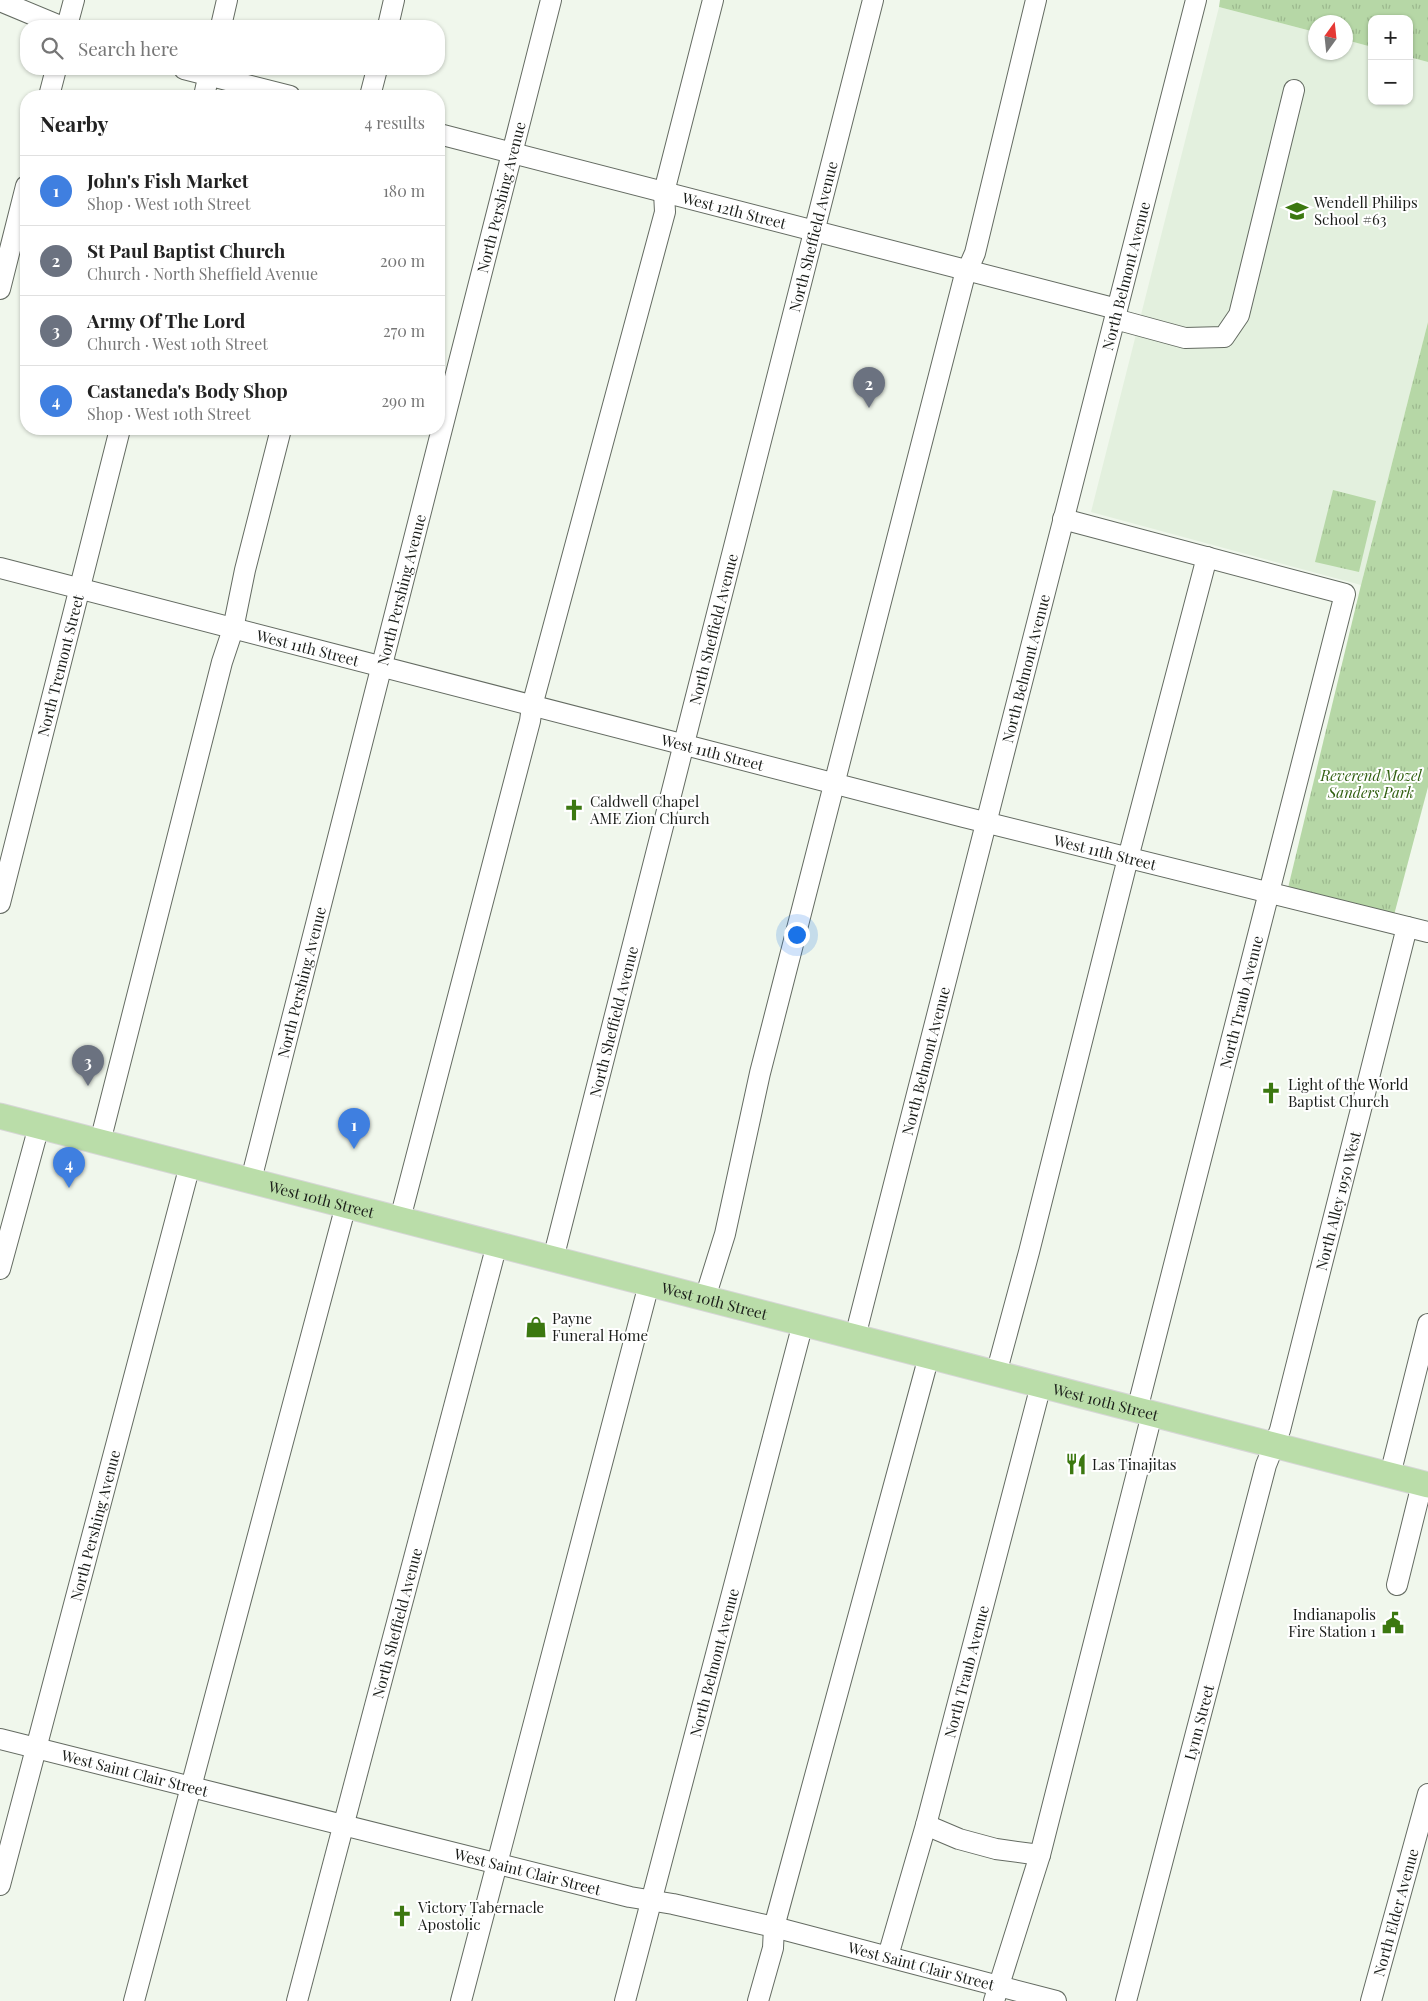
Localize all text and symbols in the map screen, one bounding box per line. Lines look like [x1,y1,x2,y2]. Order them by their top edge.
north arrow [1308,15,1353,60]
map controls [1368,15,1413,105]
button: + [1368,15,1413,60]
search box [20,20,445,75]
icon: search [38,34,66,62]
text: Search here [78,35,178,61]
button: − [1368,60,1413,105]
text: Nearby [40,109,109,137]
text: 4 results [364,112,425,133]
street label: North Pershing Avenue [472,119,530,275]
street label: North Sheffield Avenue [784,159,842,314]
text: John's Fish Market [87,167,249,193]
text: 1 [53,180,59,201]
text: 180 m [383,180,425,201]
street label: West 12th Street [679,187,789,233]
place label: Wendell Philips School #63 [1313,192,1418,229]
text: Shop · West 10th Street [87,193,250,214]
school or university icon: Wendell Philips School #63 [1284,198,1310,224]
street label: North Belmont Avenue [1097,199,1154,352]
text: St Paul Baptist Church [87,237,285,263]
text: 2 [52,250,60,271]
text: 200 m [380,250,425,271]
text: Church · North Sheffield Avenue [87,263,318,284]
text: Army Of The Lord [87,307,245,333]
text: 3 [52,320,60,341]
text: 270 m [383,320,425,341]
text: Church · West 10th Street [87,333,268,354]
pin: 2 [853,367,885,408]
text: Castaneda's Body Shop [87,377,288,403]
text: 4 [52,390,60,411]
text: 290 m [381,390,425,411]
text: Shop · West 10th Street [87,403,250,424]
street label: North Pershing Avenue [372,512,430,668]
street label: North Sheffield Avenue [684,551,742,707]
street label: North Tremont Street [33,592,88,739]
street label: North Belmont Avenue [997,592,1054,745]
street label: West 11th Street [254,624,362,671]
street label: West 11th Street [658,729,767,775]
park label: Reverend Mozel Sanders Park [1319,765,1422,802]
place label: Caldwell Chapel AME Zion Church [589,791,710,828]
church icon: Caldwell Chapel AME Zion Church [561,797,587,823]
street label: West 11th Street [1051,829,1159,874]
street label: North Pershing Avenue [272,904,330,1060]
your location [784,922,810,948]
street label: North Traub Avenue [1215,934,1267,1070]
street label: North Sheffield Avenue [585,944,642,1099]
street label: North Belmont Avenue [897,984,954,1137]
pin: 3 [72,1045,104,1086]
place label: Light of the World Baptist Church [1288,1074,1409,1111]
church icon: Light of the World Baptist Church [1258,1080,1284,1106]
pin: 1 [338,1108,370,1149]
street label: North Alley 1950 West [1311,1129,1365,1273]
pin: 4 [53,1147,85,1188]
street label: West 10th Street [265,1176,377,1222]
street label: West 10th Street [659,1277,770,1324]
place label: Payne Funeral Home [552,1308,648,1345]
shop icon: Payne Funeral Home [523,1314,549,1340]
street label: West 10th Street [1050,1378,1161,1425]
street label: North Pershing Avenue [65,1448,124,1603]
restaurant icon: Las Tinajitas [1063,1451,1089,1477]
place label: Las Tinajitas [1092,1454,1176,1474]
street label: North Sheffield Avenue [367,1545,426,1700]
street label: North Belmont Avenue [685,1586,743,1739]
street label: North Traub Avenue [939,1603,993,1740]
place label: Indianapolis Fire Station 1 [1288,1604,1376,1641]
public building icon: Indianapolis Fire Station 1 [1380,1610,1406,1636]
street label: Lynn Street [1179,1682,1218,1762]
street label: West Saint Clair Street [58,1745,211,1801]
street label: West Saint Clair Street [451,1843,604,1899]
street label: North Elder Avenue [1368,1846,1423,1979]
place label: Victory Tabernacle Apostolic [417,1897,544,1934]
church icon: Victory Tabernacle Apostolic [389,1903,415,1929]
street label: West Saint Clair Street [845,1937,997,1995]

